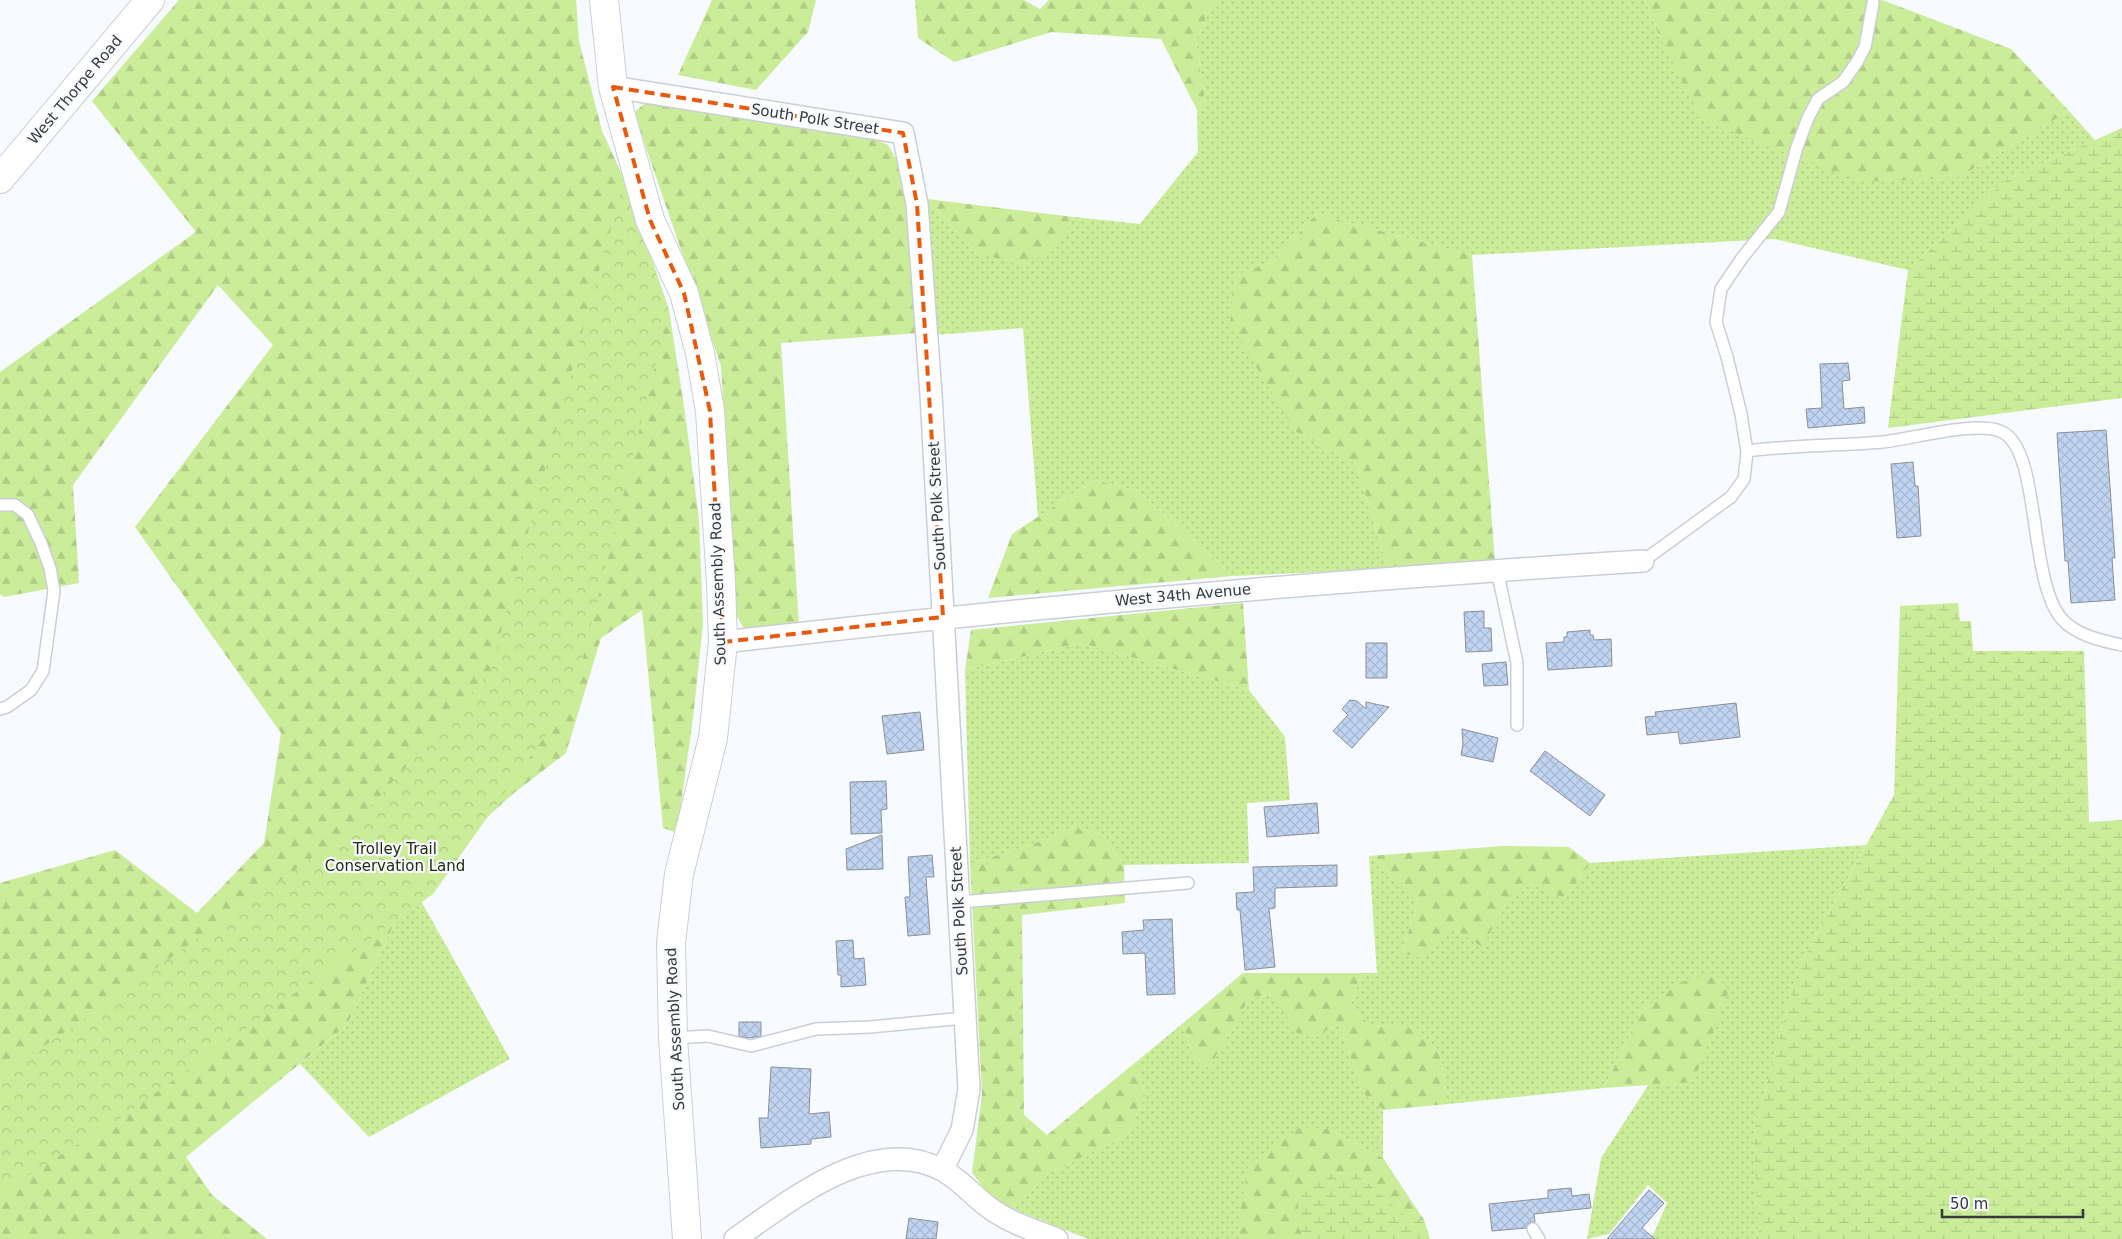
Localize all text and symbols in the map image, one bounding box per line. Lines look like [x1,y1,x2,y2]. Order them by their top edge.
street label: West Thorpe Road [24,32,126,148]
street label: South Polk Street [750,100,880,138]
street label: South Polk Street [925,441,949,571]
street label: South Assembly Road [706,502,730,666]
street label: West 34th Avenue [1114,580,1252,610]
park label: Trolley Trail Conservation Land [325,840,465,875]
street label: South Polk Street [947,846,971,976]
street label: South Assembly Road [662,947,688,1111]
scale bar [1942,1186,2083,1218]
text: 50 m [1950,1195,1988,1213]

